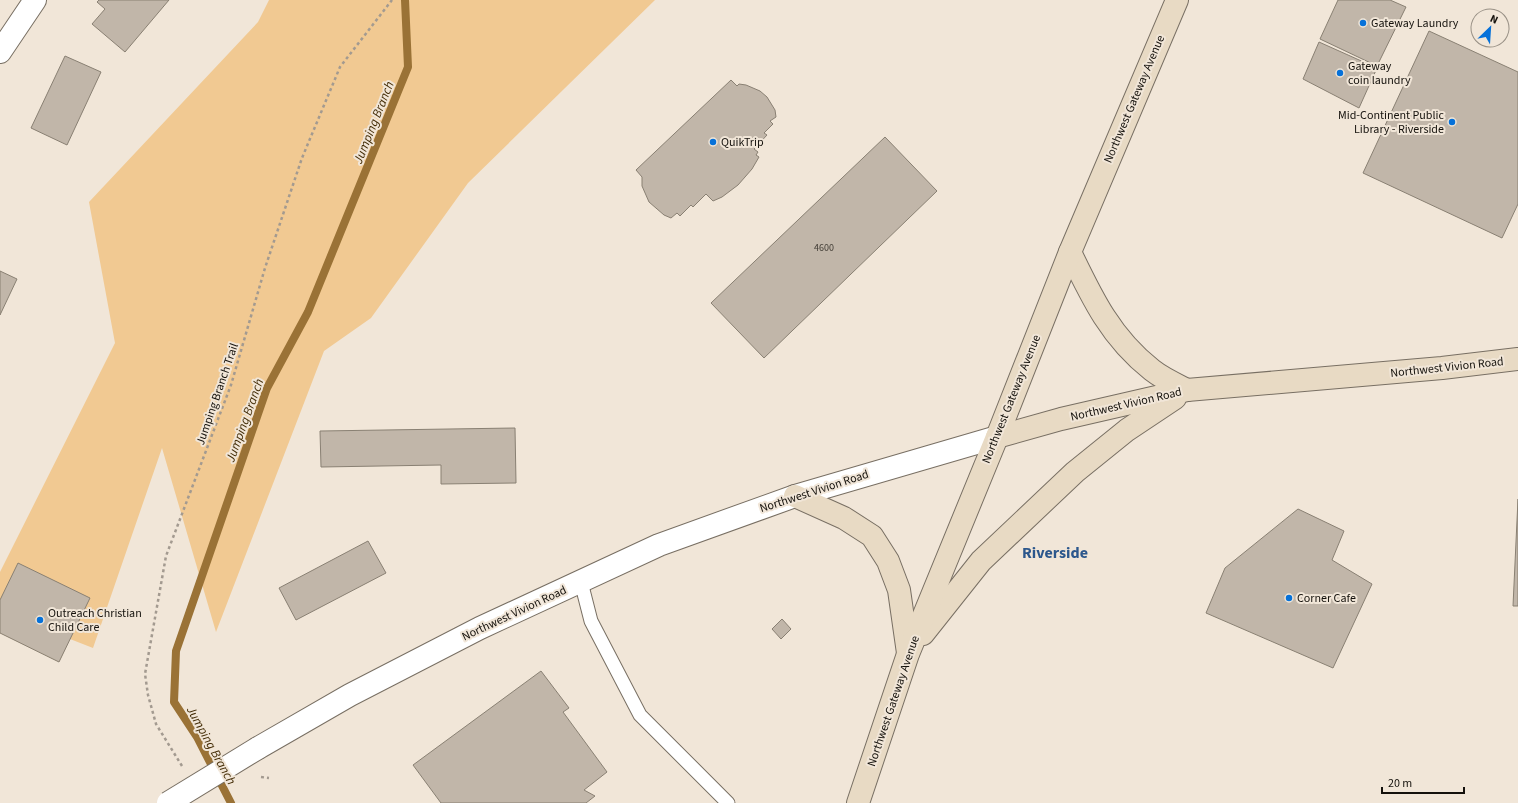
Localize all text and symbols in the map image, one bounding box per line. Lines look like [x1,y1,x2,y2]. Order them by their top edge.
north arrow [1470,8,1510,48]
text: N [1488,11,1501,28]
place label: Gateway Laundry [1371,15,1459,32]
marker: Gateway Laundry [1358,18,1368,28]
street label: Northwest Gateway Avenue [1100,33,1169,166]
place label: Gateway coin laundry [1348,58,1411,89]
marker: Gateway coin laundry [1335,68,1345,78]
water label: Jumping Branch [349,78,399,167]
place label: Mid-Continent Public Library - Riverside [1338,107,1445,138]
marker: Mid-Continent Public Library - Riverside [1447,117,1457,127]
place label: QuikTrip [721,134,764,151]
marker: QuikTrip [708,137,718,147]
house number: 4600 [814,241,834,255]
street label: Northwest Gateway Avenue [978,332,1045,466]
street label: Jumping Branch Trail [192,341,243,447]
street label: Northwest Vivion Road [1390,353,1504,382]
water label: Jumping Branch [221,376,268,465]
street label: Northwest Vivion Road [1069,383,1183,426]
street label: Northwest Vivion Road [757,466,871,517]
district label: Riverside [1022,542,1088,564]
street label: Northwest Vivion Road [459,582,569,645]
place label: Corner Cafe [1297,590,1356,607]
marker: Corner Cafe [1284,593,1294,603]
place label: Outreach Christian Child Care [48,605,142,636]
marker: Outreach Christian Child Care [35,615,45,625]
street label: Northwest Gateway Avenue [863,633,924,769]
water label: Jumping Branch [182,702,240,788]
scale bar [1382,769,1464,795]
text: 20 m [1388,775,1412,792]

